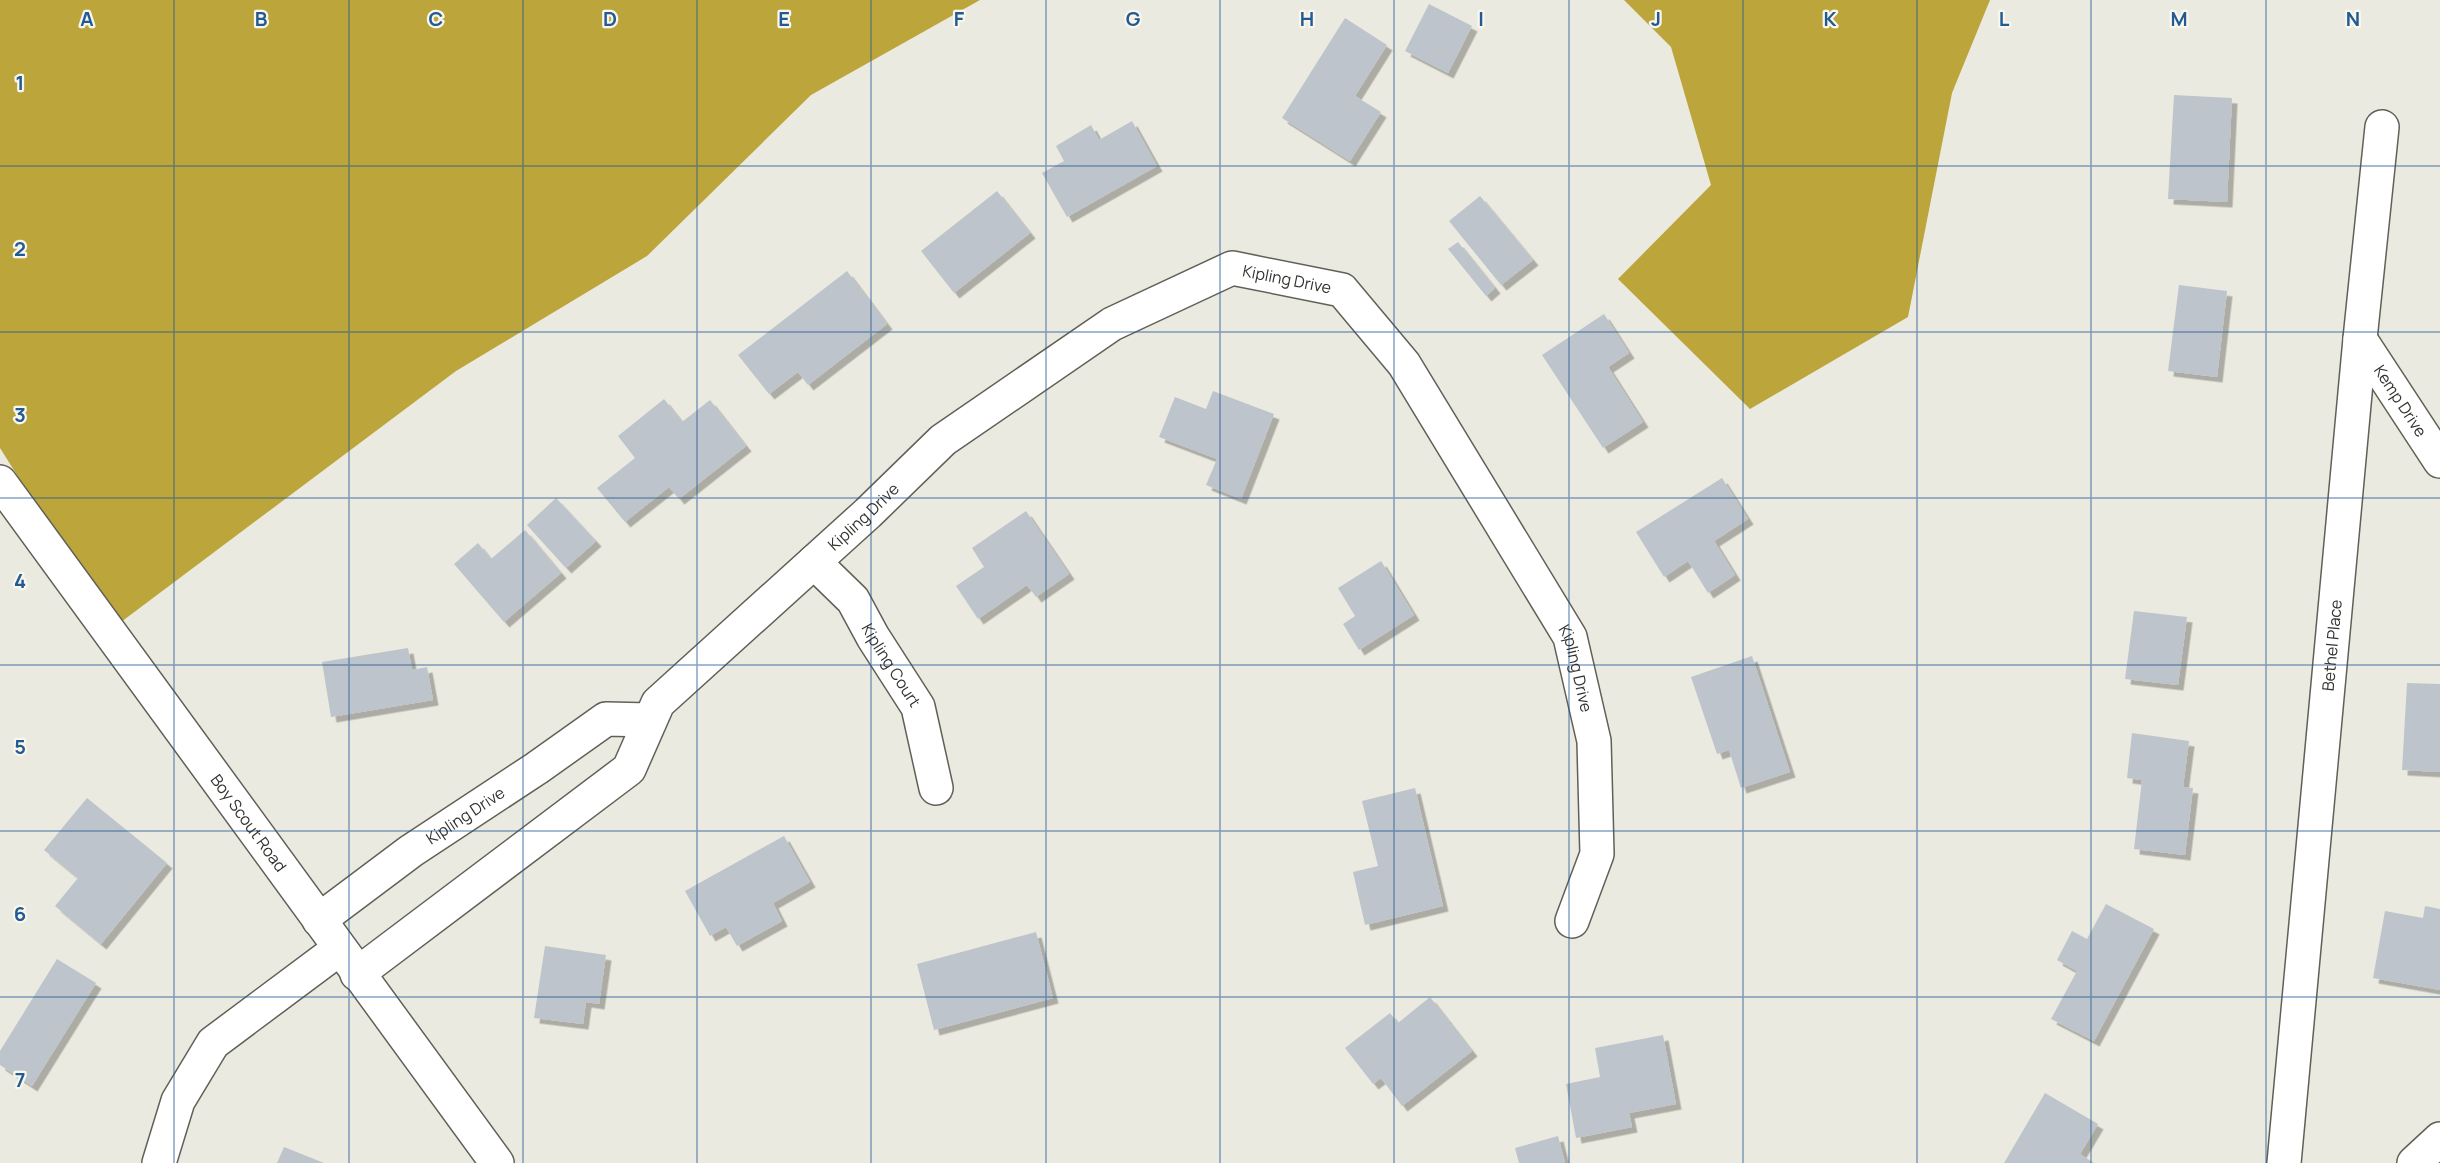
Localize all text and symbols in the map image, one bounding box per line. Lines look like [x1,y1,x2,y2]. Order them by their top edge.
text: A [80,5,94,32]
text: B [255,5,268,32]
text: C [429,5,443,32]
text: D [603,5,617,32]
text: E [778,5,790,32]
text: F [954,5,965,32]
text: G [1126,5,1141,32]
text: H [1300,5,1314,32]
text: I [1478,5,1484,32]
text: J [1651,5,1661,32]
text: K [1824,5,1837,32]
text: L [1999,5,2010,32]
text: M [2170,5,2188,32]
text: N [2346,5,2360,32]
text: 1 [16,69,24,96]
text: 2 [14,235,26,262]
street label: Kipling Drive [1241,259,1333,299]
street label: Kemp Drive [2369,361,2432,441]
text: 3 [14,401,26,428]
street label: Kipling Drive [823,478,904,555]
text: 4 [14,567,26,594]
street label: Bethel Place [2317,599,2347,692]
street label: Kipling Court [857,619,926,711]
street label: Kipling Drive [1554,620,1598,714]
text: 5 [14,733,26,760]
street label: Boy Scout Road [206,770,292,876]
street label: Kipling Drive [422,781,509,849]
text: 6 [14,900,26,927]
text: 7 [15,1066,25,1093]

